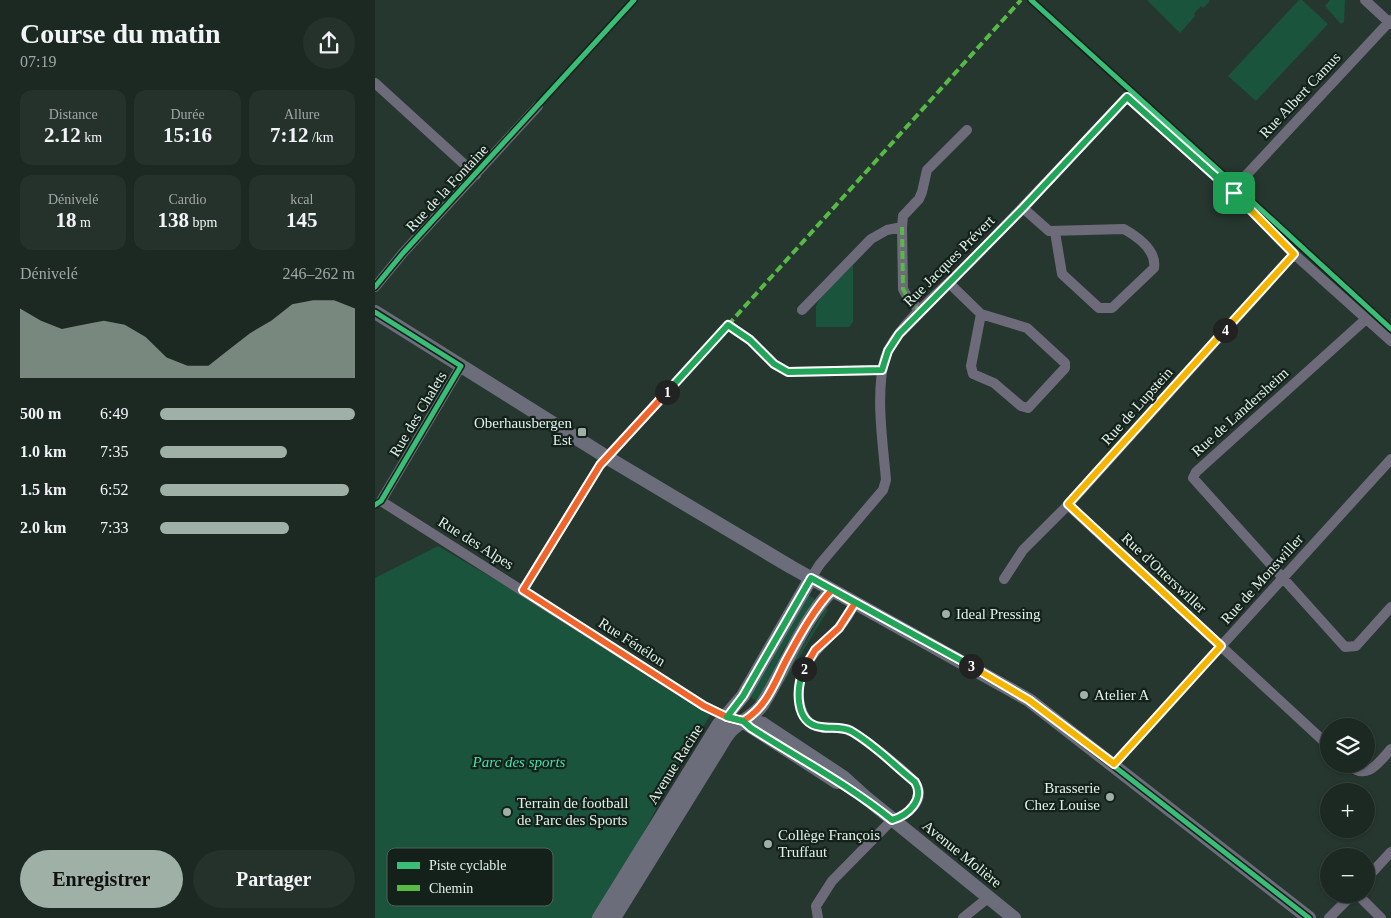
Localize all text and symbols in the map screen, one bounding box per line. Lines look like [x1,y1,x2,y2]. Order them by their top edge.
button: share [303,17,355,69]
text: Course du matin [20,18,221,49]
street label: Rue Albert Camus [1256,49,1344,141]
text: 07:19 [20,53,56,70]
text: Distance [49,107,98,122]
text: Durée [170,107,205,122]
text: Allure [284,107,320,122]
text: 2.12 [44,123,81,147]
text: 15:16 [163,123,212,147]
text: 7:12 [270,123,308,147]
text: km [81,130,102,145]
text: /km [308,130,334,145]
street label: Rue de la Fontaine [403,141,492,235]
pin [1213,172,1255,214]
icon: arrive [1220,179,1248,207]
text: Dénivelé [48,192,98,207]
text: Cardio [168,192,207,207]
text: kcal [290,192,313,207]
text: 18 [55,208,76,232]
text: 138 [158,208,189,232]
text: 145 [286,208,318,232]
street label: Rue Jacques Prévert [900,212,998,310]
text: m [76,215,91,230]
text: bpm [189,215,217,230]
text: Dénivelé [20,265,78,282]
text: 246–262 m [283,265,355,282]
pin: 4 [1213,318,1237,342]
text: 4 [1222,323,1229,338]
street label: Rue de Lupstein [1098,364,1176,448]
street label: Rue de Landersheim [1189,364,1292,459]
street label: Rue des Chalets [386,368,450,460]
pin: 1 [655,380,679,404]
text: 1 [664,385,671,400]
text: 500 m [20,405,61,422]
text: 6:49 [100,405,128,422]
place label: Oberhausbergen Est [474,415,573,448]
marker: Oberhausbergen Est [576,426,588,438]
text: 1.0 km [20,443,66,460]
text: 7:35 [100,443,128,460]
text: 1.5 km [20,481,66,498]
text: 6:52 [100,481,128,498]
street label: Rue des Alpes [435,513,517,573]
text: 2.0 km [20,519,66,536]
text: 7:33 [100,519,128,536]
street label: Rue d'Otterswiller [1118,530,1210,616]
street label: Rue de Monswiller [1218,531,1306,627]
place label: Ideal Pressing [956,606,1041,622]
marker: Ideal Pressing [940,608,952,620]
street label: Rue Fénélon [596,615,669,670]
pin: 3 [959,654,983,678]
pin: 2 [791,656,817,682]
text: 3 [968,659,975,674]
text: 2 [801,662,808,677]
place label: Atelier A [1094,687,1150,703]
marker: Atelier A [1078,689,1090,701]
map controls [1320,718,1375,903]
button: layers [1320,718,1375,773]
street label: Avenue Racine [644,721,706,807]
park label: Parc des sports [472,754,566,770]
place label: Brasserie Chez Louise [1025,780,1100,813]
button: + [1320,783,1375,838]
marker: Brasserie Chez Louise [1104,791,1116,803]
place label: Terrain de football de Parc des Sports [517,795,628,828]
marker: Terrain de football de Parc des Sports [501,806,513,818]
street label: Avenue Molière [919,817,1005,891]
place label: Collège François Truffaut [778,827,880,860]
marker: Collège François Truffaut [762,838,774,850]
legend [387,848,553,906]
button: − [1320,848,1375,903]
button: Enregistrer [20,850,183,908]
button: Partager [193,850,355,908]
text: Piste cyclable [429,858,506,873]
text: Chemin [429,881,473,896]

